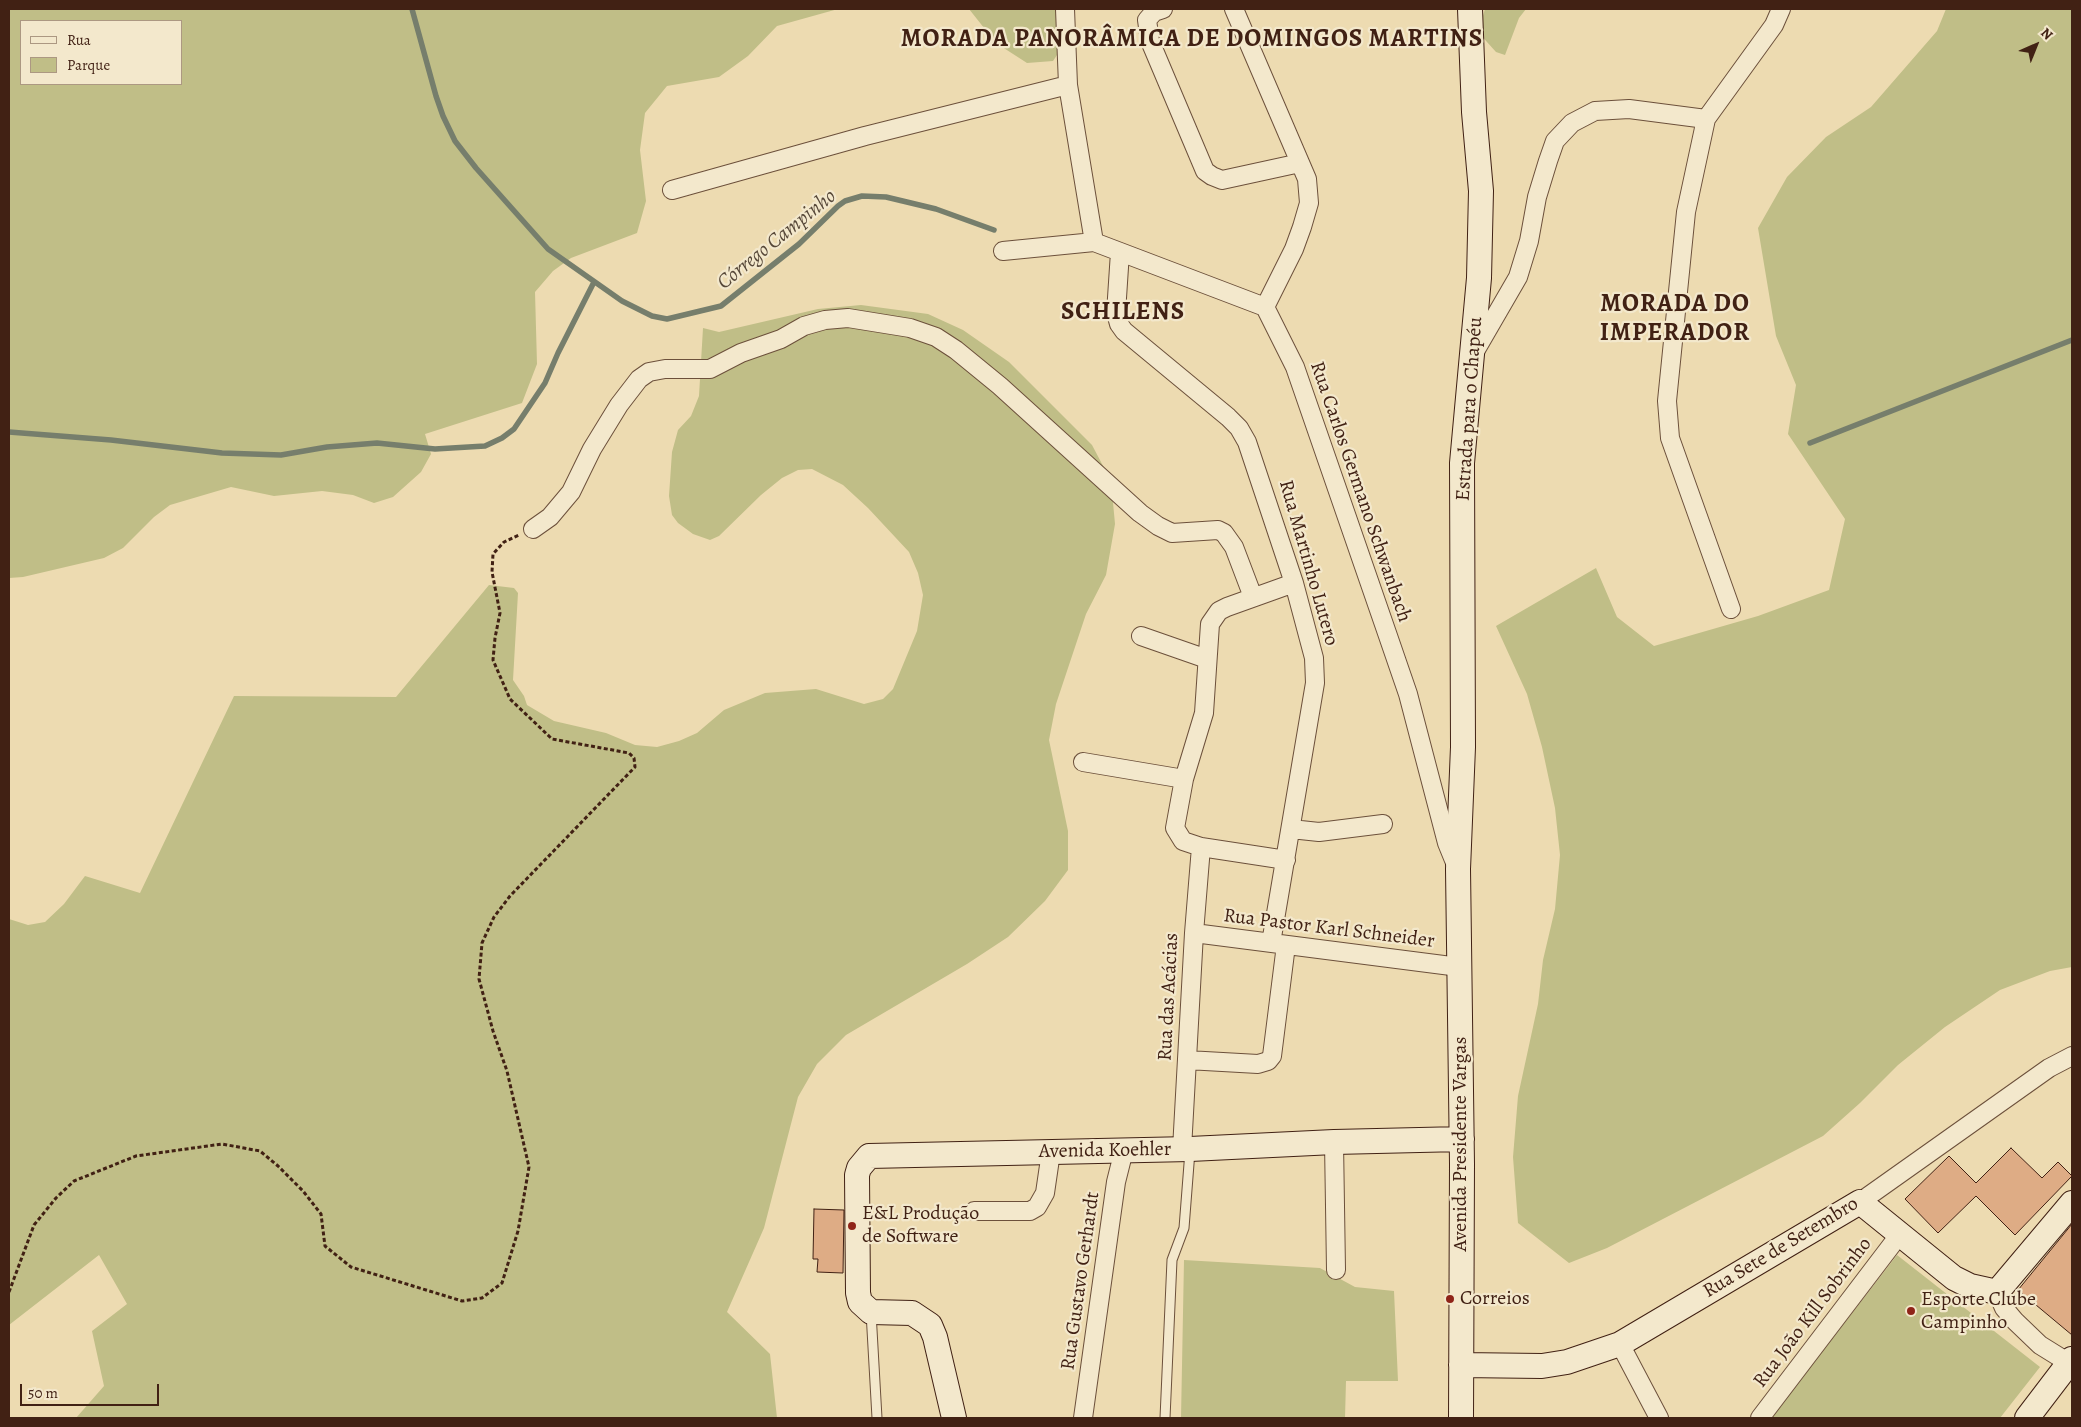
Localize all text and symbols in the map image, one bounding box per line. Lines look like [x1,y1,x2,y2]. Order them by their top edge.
legend [20,20,182,85]
north arrow [2011,20,2061,70]
text: N [2036,23,2057,44]
district label: MORADA PANORÂMICA DE DOMINGOS MARTINS [896,25,1488,55]
text: Rua [67,30,91,50]
text: Parque [67,55,110,75]
water label: Córrego Campinho [712,184,842,296]
district label: MORADA DO IMPERADOR [1599,290,1751,349]
district label: SCHILENS [1060,298,1186,328]
street label: Estrada para o Chapéu [1452,316,1488,502]
street label: Rua Carlos Germano Schwanbach [1304,358,1416,626]
street label: Rua Martinho Lutero [1273,477,1343,649]
street label: Rua Pastor Karl Schneider [1222,904,1436,954]
street label: Rua das Acácias [1154,932,1184,1062]
street label: Avenida Presidente Vargas [1449,1036,1473,1252]
street label: Avenida Koehler [1039,1138,1171,1164]
street label: Rua Gustavo Gerhardt [1057,1190,1105,1372]
street label: Rua Sete de Setembro [1699,1192,1863,1304]
place label: E&L Produção de Software [862,1202,979,1249]
marker: E&L Produção de Software [846,1220,858,1232]
street label: Rua João Kill Sobrinho [1749,1233,1877,1393]
place label: Correios [1460,1287,1530,1311]
place label: Esporte Clube Campinho [1921,1288,2036,1335]
marker: Correios [1444,1293,1456,1305]
marker: Esporte Clube Campinho [1905,1305,1917,1317]
scale bar [22,1374,161,1406]
text: 50 m [28,1383,58,1403]

